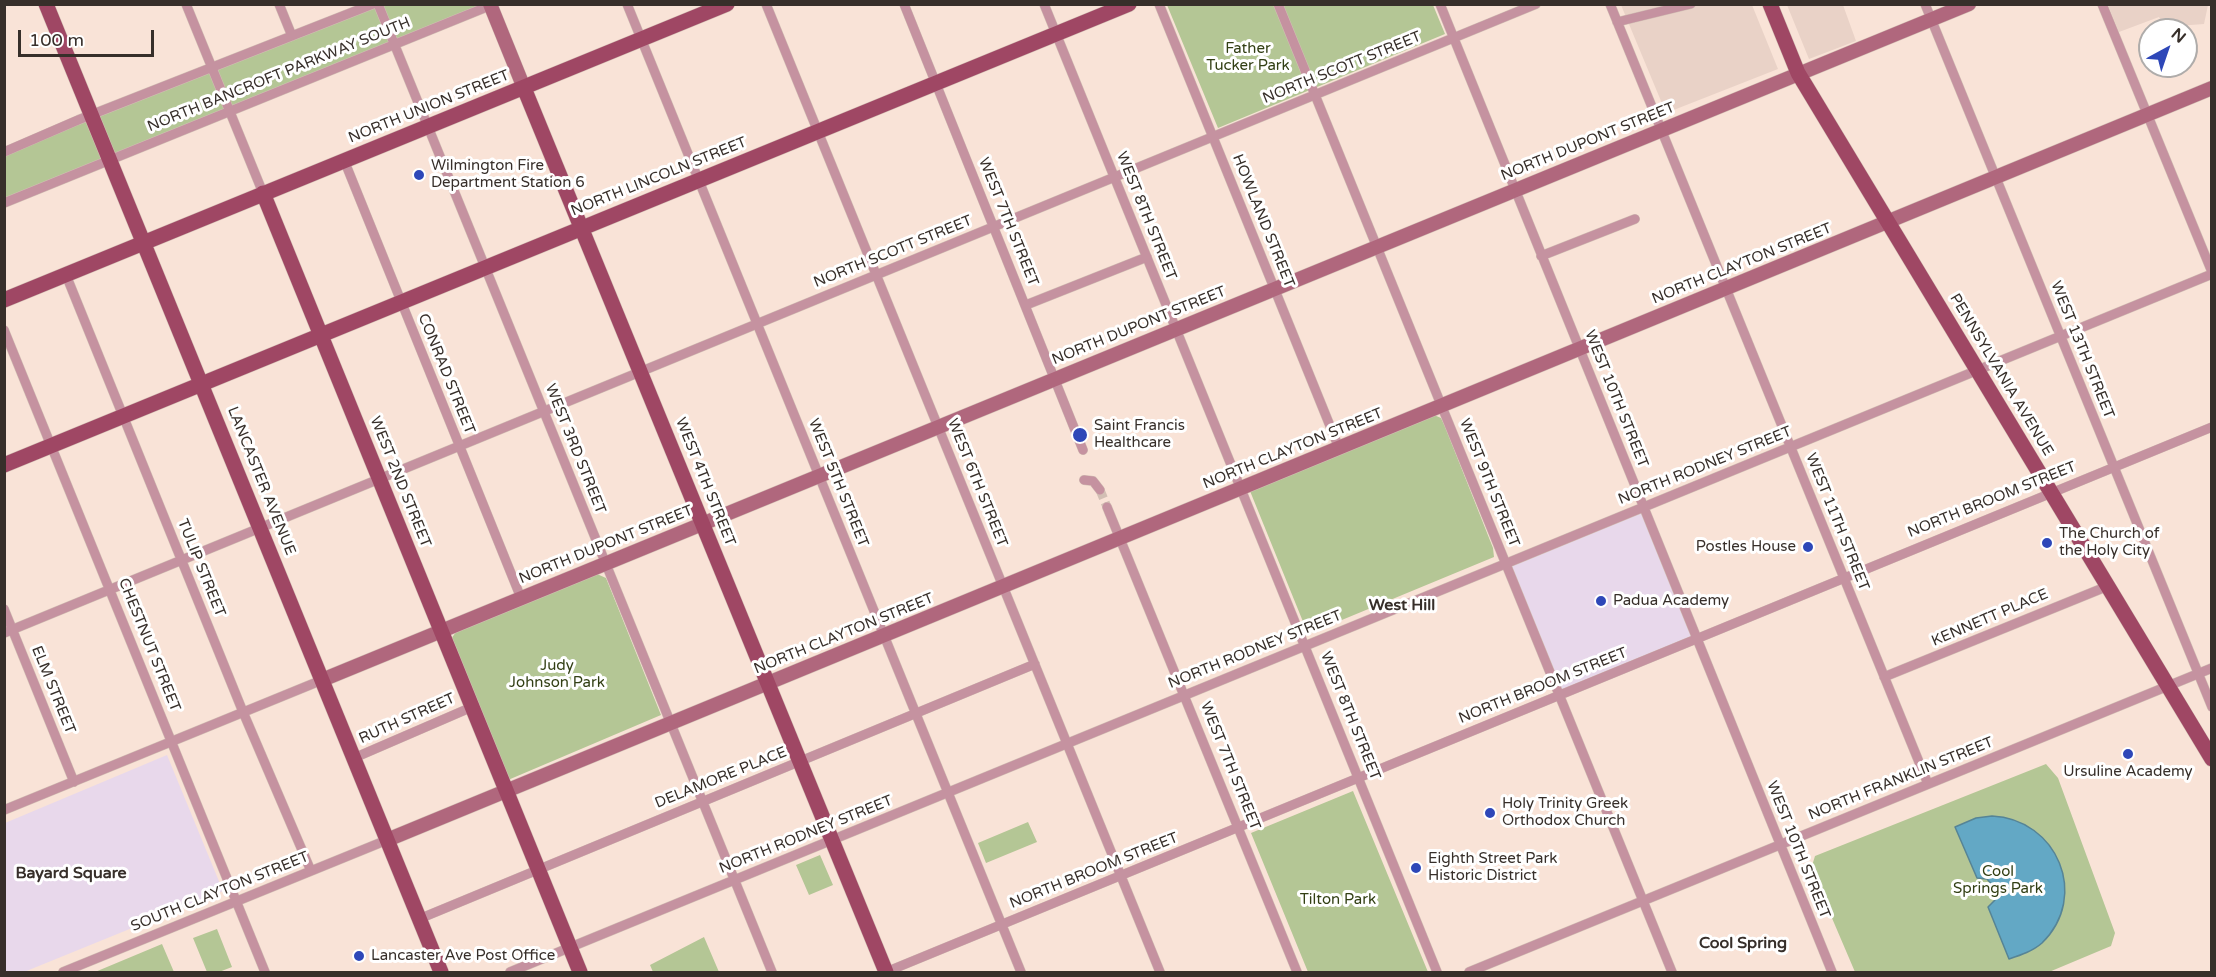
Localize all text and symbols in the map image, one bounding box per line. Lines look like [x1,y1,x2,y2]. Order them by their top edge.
street label: NORTH BANCROFT PARKWAY SOUTH [145,14,413,136]
scale bar [21,18,158,56]
north arrow [2138,18,2198,78]
text: N [2167,24,2190,48]
street label: NORTH SCOTT STREET [1260,28,1424,108]
text: 100 m [29,29,84,51]
park label: Father Tucker Park [1206,40,1290,75]
street label: NORTH UNION STREET [346,66,512,148]
street label: NORTH DUPONT STREET [1498,99,1678,185]
street label: NORTH LINCOLN STREET [569,133,749,221]
street label: WEST 8TH STREET [1112,149,1180,283]
street label: HOWLAND STREET [1228,152,1298,290]
street label: WEST 7TH STREET [974,155,1042,289]
place label: Wilmington Fire Department Station 6 [431,157,585,192]
marker: Wilmington Fire Department Station 6 [412,168,426,182]
street label: NORTH SCOTT STREET [811,212,975,292]
street label: NORTH CLAYTON STREET [1650,220,1834,308]
street label: WEST 13TH STREET [2046,279,2118,421]
street label: NORTH DUPONT STREET [1049,283,1229,369]
street label: PENNSYLVANIA AVENUE [1945,291,2057,459]
street label: CONRAD STREET [414,311,478,437]
street label: WEST 10TH STREET [1580,328,1652,470]
street label: WEST 3RD STREET [541,381,609,517]
street label: LANCASTER AVENUE [223,404,299,558]
street label: NORTH CLAYTON STREET [1201,405,1385,493]
street label: WEST 2ND STREET [365,414,435,550]
street label: WEST 4TH STREET [671,415,739,549]
street label: WEST 5TH STREET [804,416,872,550]
street label: WEST 6TH STREET [943,416,1011,550]
street label: WEST 9TH STREET [1455,416,1523,550]
place label: Saint Francis Healthcare [1094,417,1185,452]
street label: NORTH RODNEY STREET [1616,423,1794,509]
marker: Saint Francis Healthcare [1071,426,1089,444]
street label: WEST 11TH STREET [1801,451,1873,593]
street label: NORTH BROOM STREET [1905,458,2079,542]
street label: NORTH DUPONT STREET [516,502,696,588]
street label: TULIP STREET [173,516,229,620]
place label: The Church of the Holy City [2059,525,2160,560]
marker: The Church of the Holy City [2040,536,2054,550]
place label: Postles House [1696,538,1796,556]
marker: Postles House [1801,540,1815,554]
street label: CHESTNUT STREET [114,576,184,714]
street label: KENNETT PLACE [1929,585,2051,651]
street label: NORTH CLAYTON STREET [752,590,936,678]
place label: Padua Academy [1613,592,1729,610]
marker: Padua Academy [1594,594,1608,608]
district label: West Hill [1369,596,1435,616]
street label: NORTH RODNEY STREET [1166,607,1344,693]
street label: ELM STREET [27,643,79,737]
street label: NORTH BROOM STREET [1456,644,1630,728]
street label: WEST 8TH STREET [1316,649,1384,783]
park label: Judy Johnson Park [509,657,605,692]
street label: RUTH STREET [356,690,458,748]
street label: WEST 7TH STREET [1196,699,1264,833]
street label: NORTH FRANKLIN STREET [1806,734,1996,824]
street label: DELAMORE PLACE [652,743,790,813]
marker: Ursuline Academy [2121,747,2135,761]
place label: Ursuline Academy [2063,763,2193,781]
street label: WEST 10TH STREET [1762,779,1834,921]
street label: NORTH RODNEY STREET [717,792,895,878]
place label: Holy Trinity Greek Orthodox Church [1502,795,1628,830]
marker: Holy Trinity Greek Orthodox Church [1483,806,1497,820]
street label: NORTH BROOM STREET [1007,829,1181,913]
street label: SOUTH CLAYTON STREET [129,848,311,936]
place label: Eighth Street Park Historic District [1428,850,1557,885]
marker: Eighth Street Park Historic District [1409,861,1423,875]
park label: Cool Springs Park [1953,863,2043,898]
district label: Bayard Square [15,864,127,884]
park label: Tilton Park [1300,891,1376,909]
district label: Cool Spring [1699,934,1787,954]
place label: Lancaster Ave Post Office [371,947,555,965]
marker: Lancaster Ave Post Office [352,949,366,963]

